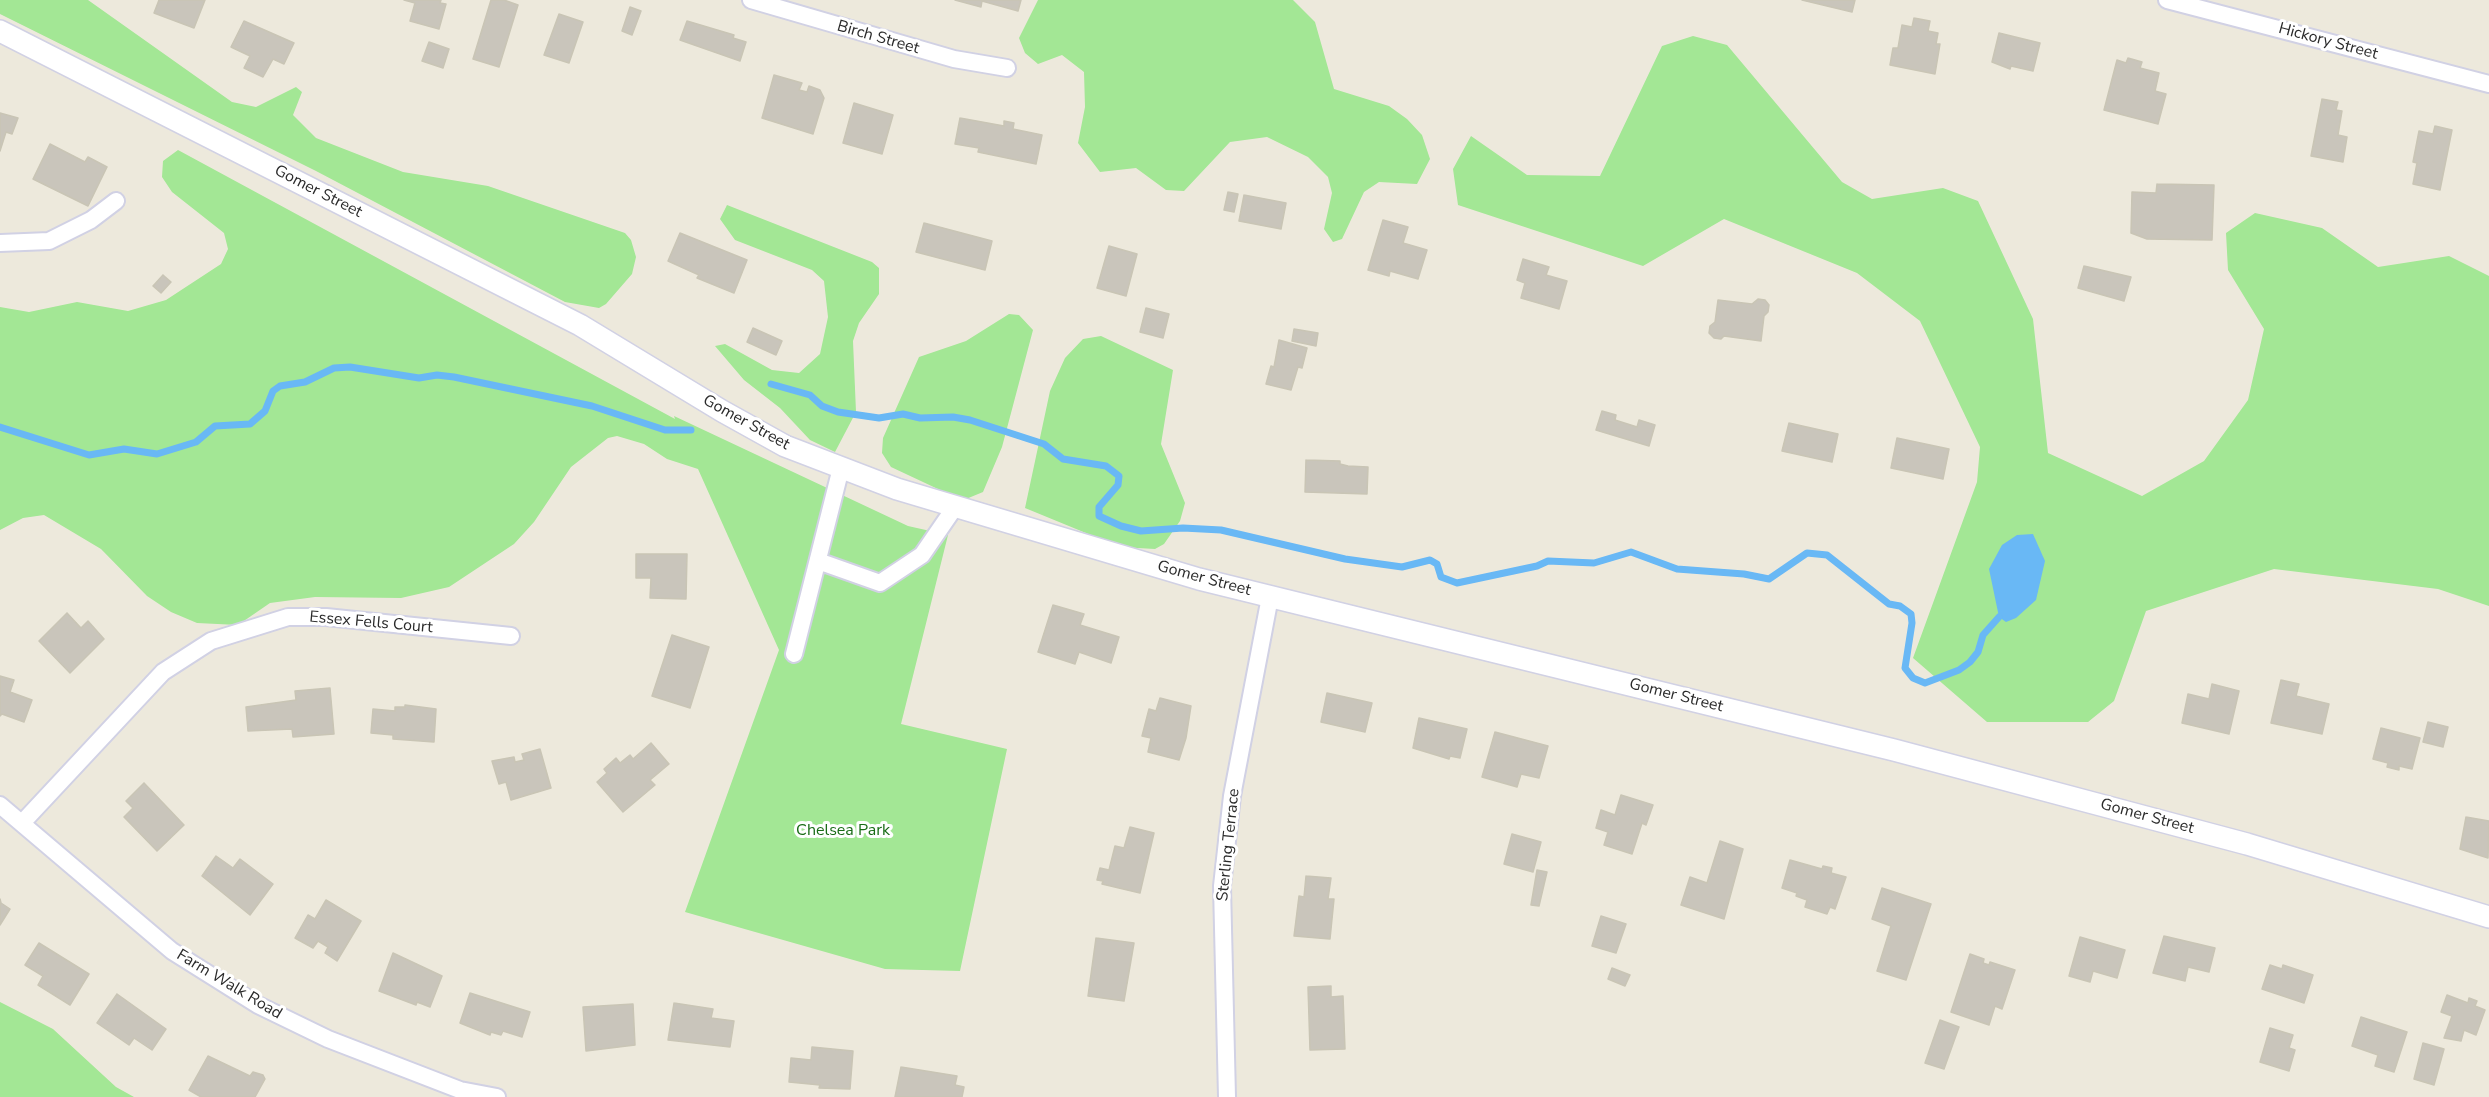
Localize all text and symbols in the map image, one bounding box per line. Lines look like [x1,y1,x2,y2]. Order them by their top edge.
street label: Birch Street [835,17,921,59]
street label: Hickory Street [2276,20,2380,64]
street label: Gomer Street [271,162,365,222]
street label: Gomer Street [699,391,793,455]
street label: Gomer Street [1155,557,1253,601]
street label: Essex Fells Court [309,608,433,638]
street label: Gomer Street [1627,675,1725,717]
street label: Sterling Terrace [1214,788,1244,902]
street label: Gomer Street [2098,795,2196,839]
park label: Chelsea Park [796,821,890,841]
street label: Farm Walk Road [173,946,285,1024]

